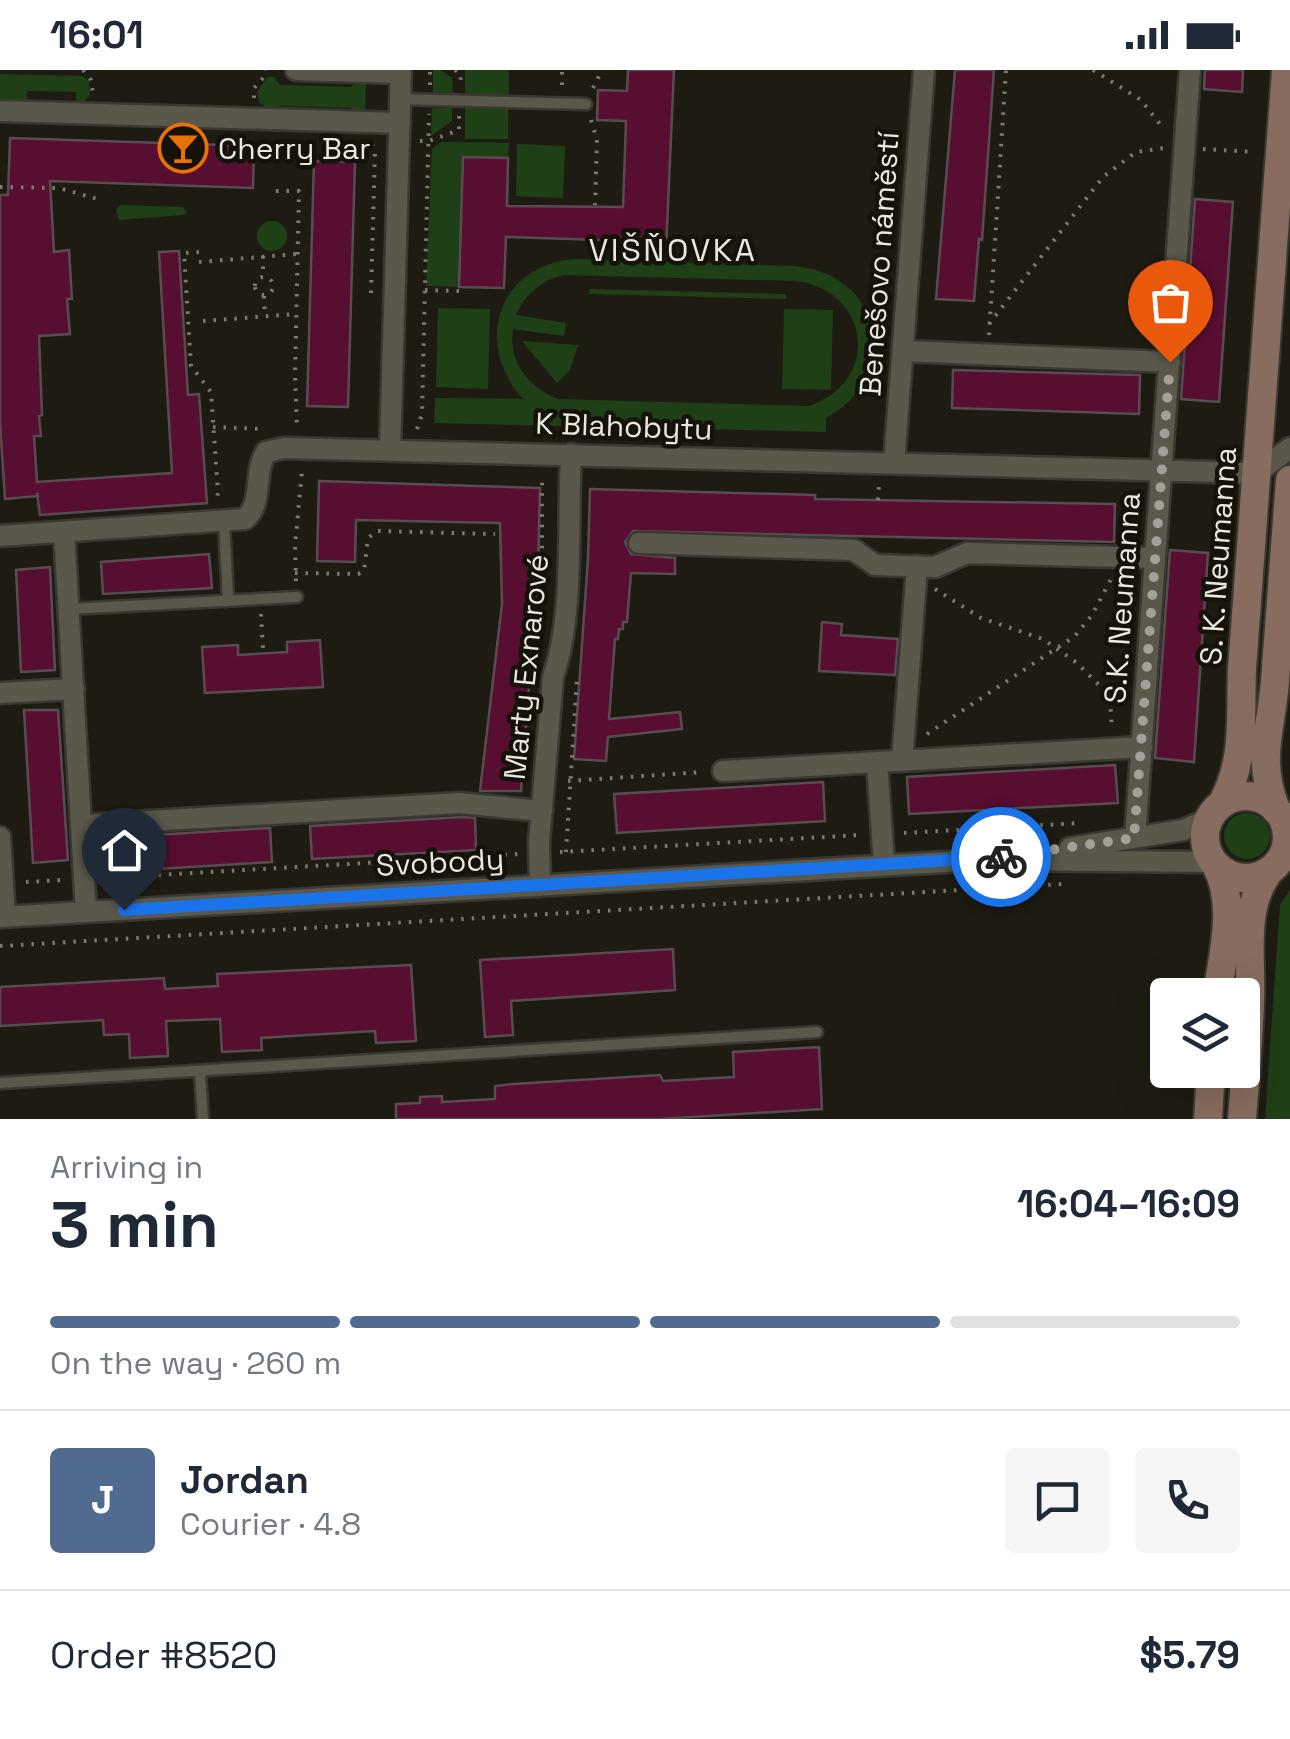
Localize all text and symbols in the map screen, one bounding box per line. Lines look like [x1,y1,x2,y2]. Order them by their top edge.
text: 16:01 [50,11,144,59]
bar icon: Cherry Bar [157,122,209,174]
place label: Cherry Bar [218,129,371,168]
street label: Benešovo náměstí [850,130,908,398]
district label: VIŠŇOVKA [589,230,757,270]
pin [1128,260,1213,363]
icon: bag [1143,275,1198,330]
street label: K Blahobytu [535,403,713,449]
street label: S. K. Neumanna [1191,446,1245,666]
street label: S.K. Neumanna [1095,491,1149,705]
street label: Marty Exnarové [495,552,557,782]
courier [951,807,1051,907]
pin [82,808,167,911]
icon: home [97,823,152,878]
icon: bike [974,830,1029,885]
street label: Svobody [375,839,505,885]
map controls [1150,978,1260,1088]
button: layers [1150,978,1260,1088]
text: Arriving in [50,1147,203,1187]
text: 16:04–16:09 [1017,1180,1240,1228]
text: 3 min [50,1183,219,1266]
text: On the way · 260 m [50,1343,341,1383]
button: chat [1005,1448,1110,1553]
button: phone [1135,1448,1240,1553]
text: Jordan [180,1456,309,1504]
text: J [91,1476,114,1524]
text: Courier · 4.8 [180,1504,361,1544]
text: Order #8520 [50,1631,277,1679]
text: $5.79 [1140,1631,1240,1679]

